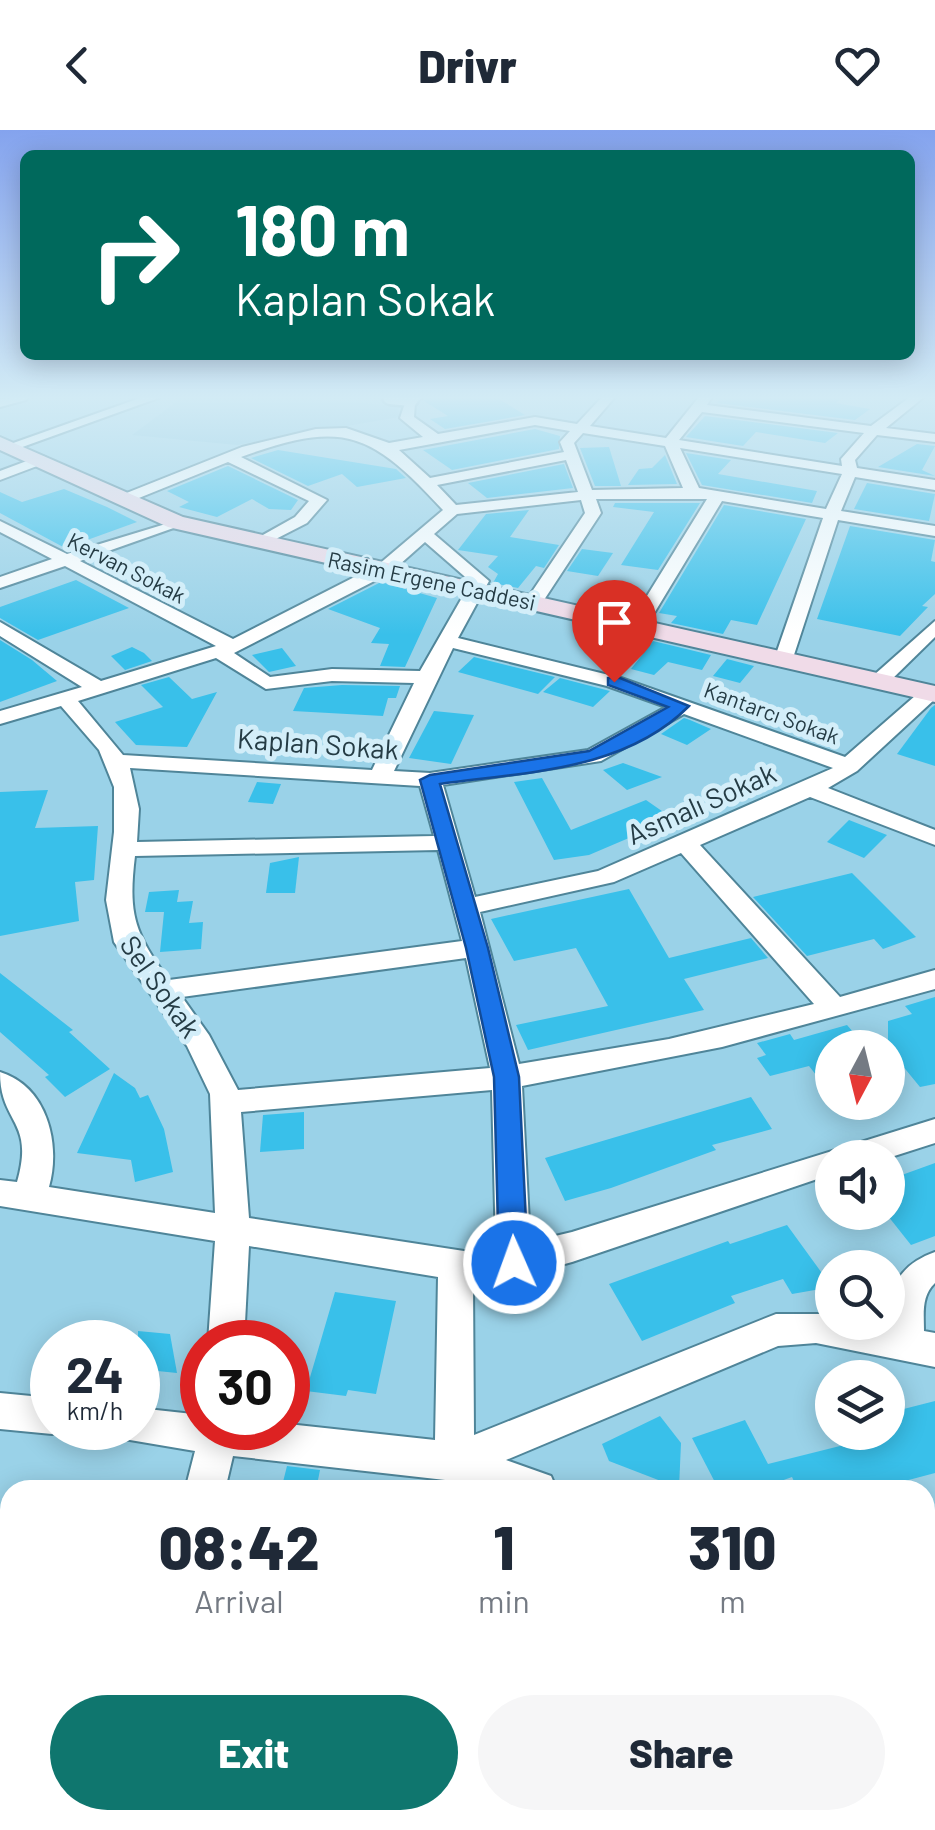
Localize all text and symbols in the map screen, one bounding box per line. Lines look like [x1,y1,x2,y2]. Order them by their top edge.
icon: back [50,38,105,93]
text: Drivr [418,38,517,92]
icon: heart [830,38,885,93]
text: 180 m [235,186,410,270]
icon: right [70,190,200,320]
text: Kaplan Sokak [235,271,495,325]
street label: Kervan Sokak [64,526,190,608]
street label: Rasim Ergene Caddesi [326,545,538,615]
pin [572,580,657,683]
icon: arrive [587,595,642,650]
street label: Kantarcı Sokak [701,675,843,749]
street label: Kaplan Sokak [236,720,400,766]
street label: Asmalı Sokak [621,755,781,851]
street label: Sel Sokak [114,928,208,1044]
north arrow [815,1030,905,1120]
map controls [815,1030,905,1450]
button: sound [815,1140,905,1230]
position arrow [462,1211,566,1315]
button: search [815,1250,905,1340]
speed limit sign: 30 [180,1320,310,1450]
text: 24 [66,1343,124,1403]
button: layers [815,1360,905,1450]
text: km/h [67,1395,123,1425]
text: 08:42 [158,1510,320,1582]
text: 1 [493,1510,515,1582]
text: 310 [688,1510,777,1582]
text: Arrival [194,1581,284,1619]
text: min [478,1581,530,1619]
text: m [719,1581,746,1619]
button: Exit [50,1695,458,1810]
button: Share [478,1695,885,1810]

